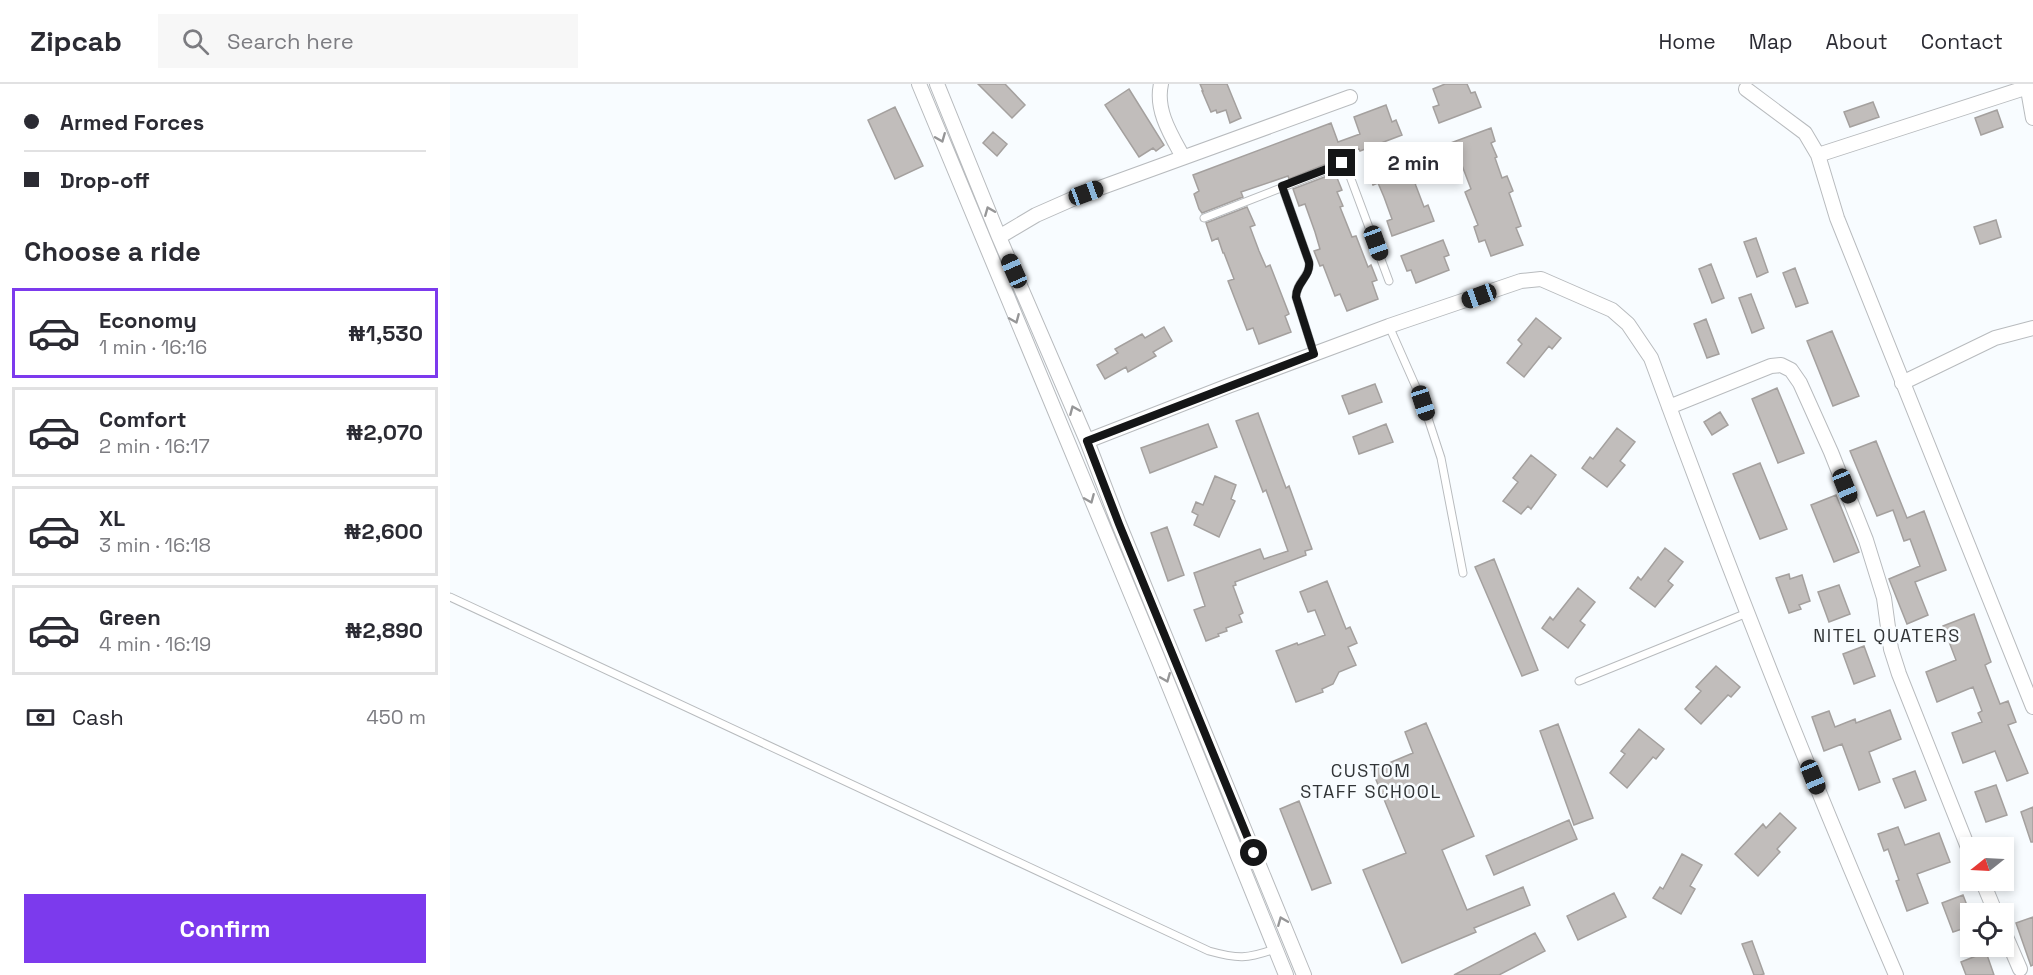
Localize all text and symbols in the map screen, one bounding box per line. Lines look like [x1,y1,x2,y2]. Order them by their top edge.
search box [158,14,578,68]
text: Zipcab [30,23,122,59]
icon: search [179,25,212,58]
text: Search here [227,27,354,55]
text: Home [1658,28,1716,55]
text: Map [1749,28,1793,55]
text: About [1826,28,1888,55]
text: Contact [1921,28,2003,55]
text: Armed Forces [60,108,204,136]
one-way arrow [934,132,946,143]
callout: 2 min [1363,142,1462,184]
route end [1328,149,1355,176]
text: 2 min [1388,150,1439,176]
text: Drop-off [60,166,150,194]
car [1066,178,1106,208]
one-way arrow [984,206,996,217]
car [1361,223,1391,263]
text: Choose a ride [24,234,201,269]
car [998,251,1030,291]
car [1459,281,1499,311]
icon: car [27,306,81,360]
text: Economy [99,306,197,334]
one-way arrow [1008,312,1020,323]
text: ₦1,530 [348,319,423,347]
text: 1 min · 16:16 [99,334,207,360]
car [1409,383,1437,423]
icon: car [27,405,81,459]
text: Comfort [99,405,187,433]
one-way arrow [1069,405,1081,416]
text: ₦2,070 [346,418,423,446]
text: 2 min · 16:17 [99,433,210,459]
car [1830,466,1860,506]
one-way arrow [1083,492,1095,503]
icon: car [27,504,81,558]
text: XL [99,504,125,532]
text: ₦2,600 [344,517,423,545]
text: 3 min · 16:18 [99,532,211,558]
icon: car [27,603,81,657]
text: Green [99,603,161,631]
text: ₦2,890 [345,616,423,644]
district label: NITEL QUATERS [1813,624,1961,647]
text: 4 min · 16:19 [99,631,211,657]
one-way arrow [1159,672,1171,683]
icon: cash [24,701,57,734]
text: Cash [72,703,124,731]
text: 450 m [366,704,426,730]
car [1798,757,1828,797]
district label: CUSTOM STAFF SCHOOL [1300,759,1442,803]
north arrow [1960,837,2014,891]
map controls [1960,837,2014,957]
route start [1240,839,1267,866]
button: Confirm [24,894,426,963]
button: locate [1960,903,2014,957]
one-way arrow [1277,916,1289,927]

